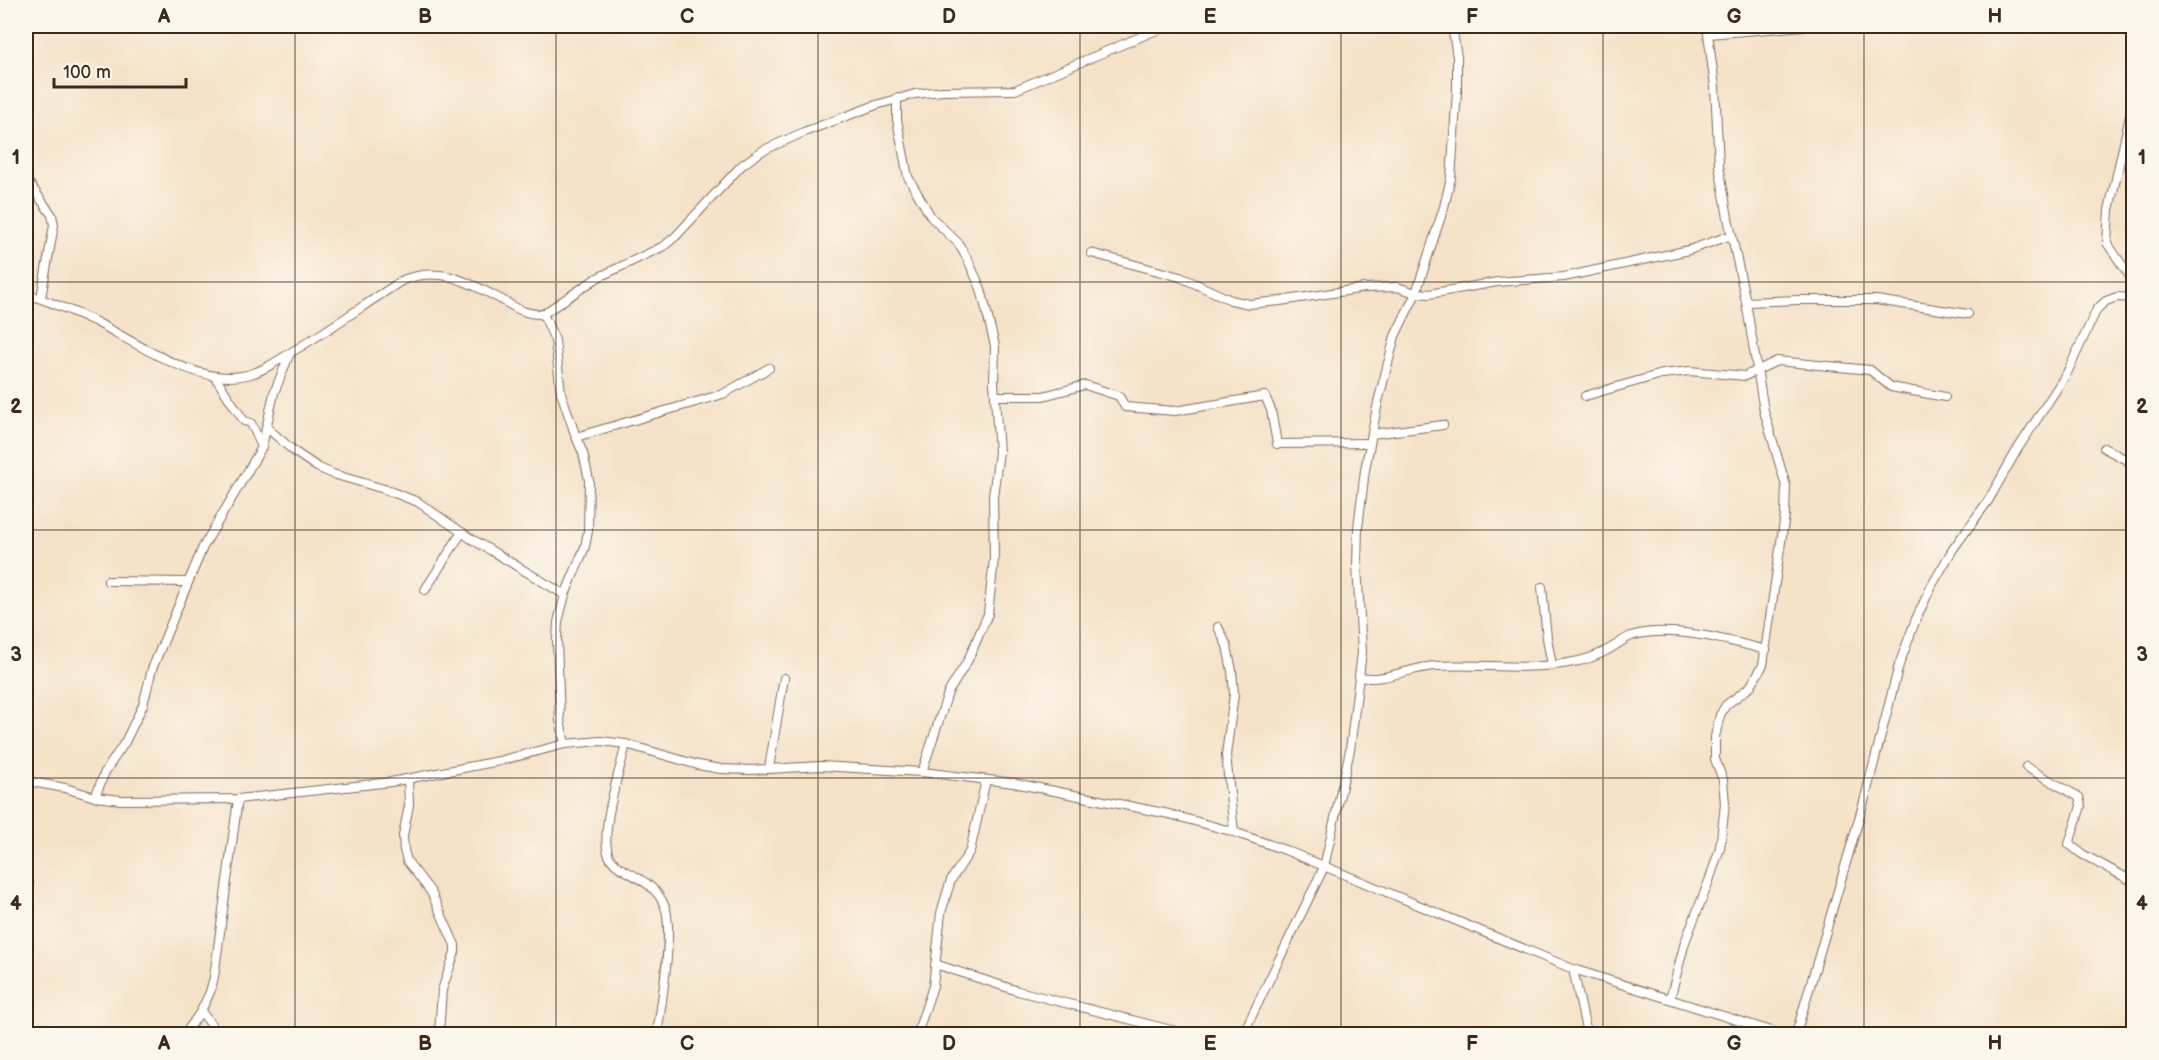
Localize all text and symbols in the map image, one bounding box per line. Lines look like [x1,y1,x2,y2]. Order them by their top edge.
text: A [157,5,171,29]
text: B [418,5,432,29]
text: C [680,5,694,29]
text: D [942,5,956,29]
text: E [1204,5,1217,29]
text: F [1466,5,1478,29]
text: G [1727,5,1742,29]
text: H [1988,5,2002,29]
scale bar [54,51,186,89]
text: 100 m [63,62,111,83]
text: 1 [12,146,20,170]
text: 1 [2138,146,2146,170]
text: 2 [10,395,22,419]
text: 2 [2136,395,2148,419]
text: 3 [10,643,22,667]
text: 3 [2136,643,2148,667]
text: 4 [10,892,22,916]
text: 4 [2136,892,2148,916]
text: A [157,1032,171,1056]
text: B [418,1032,432,1056]
text: C [680,1032,694,1056]
text: D [942,1032,956,1056]
text: E [1204,1032,1217,1056]
text: F [1466,1032,1478,1056]
text: G [1727,1032,1742,1056]
text: H [1988,1032,2002,1056]

